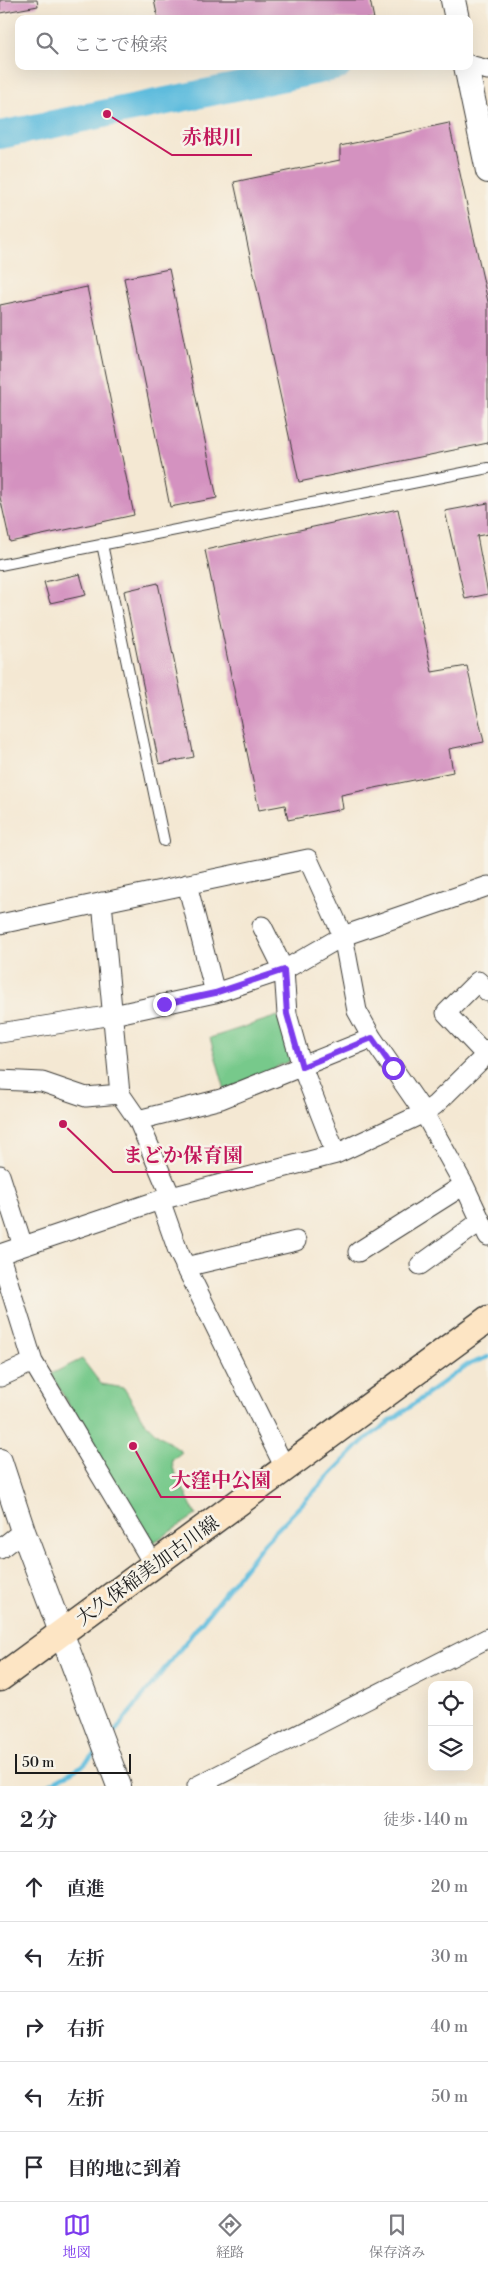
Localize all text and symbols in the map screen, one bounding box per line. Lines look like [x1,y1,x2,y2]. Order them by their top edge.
search box [15,15,473,70]
icon: search [33,29,61,57]
text: ここで検索 [73,33,168,57]
callout: 赤根川 [172,120,252,155]
text: 赤根川 [182,126,242,151]
route end [153,993,176,1016]
route start [382,1057,405,1080]
callout: まどか保育園 [113,1137,253,1172]
text: まどか保育園 [123,1144,243,1169]
callout: 大窪中公園 [161,1462,281,1497]
text: 大窪中公園 [171,1469,271,1494]
street label: 大久保稲美加古川線 [71,1511,224,1631]
map controls [428,1681,473,1771]
button: locate [428,1681,473,1726]
button: layers [428,1726,473,1771]
scale bar [15,1751,131,1774]
text: 50 m [22,1754,54,1772]
text: 2 分 [20,1808,58,1834]
text: 徒歩 · 140 m [383,1810,468,1830]
icon: ahead [20,1873,48,1901]
text: 直進 [67,1877,105,1901]
text: 20 m [431,1877,468,1897]
icon: left [20,1943,48,1971]
text: 左折 [67,1947,105,1971]
text: 30 m [431,1947,468,1967]
icon: right [20,2013,48,2041]
text: 右折 [67,2017,105,2041]
text: 40 m [431,2017,468,2037]
icon: left [20,2083,48,2111]
text: 左折 [67,2087,105,2111]
text: 50 m [431,2087,468,2107]
icon: arrive [20,2153,48,2181]
text: 目的地に到着 [67,2157,181,2181]
tab: 地図 [63,2211,91,2262]
tab: 経路 [216,2211,244,2262]
tab: 保存済み [369,2211,425,2262]

